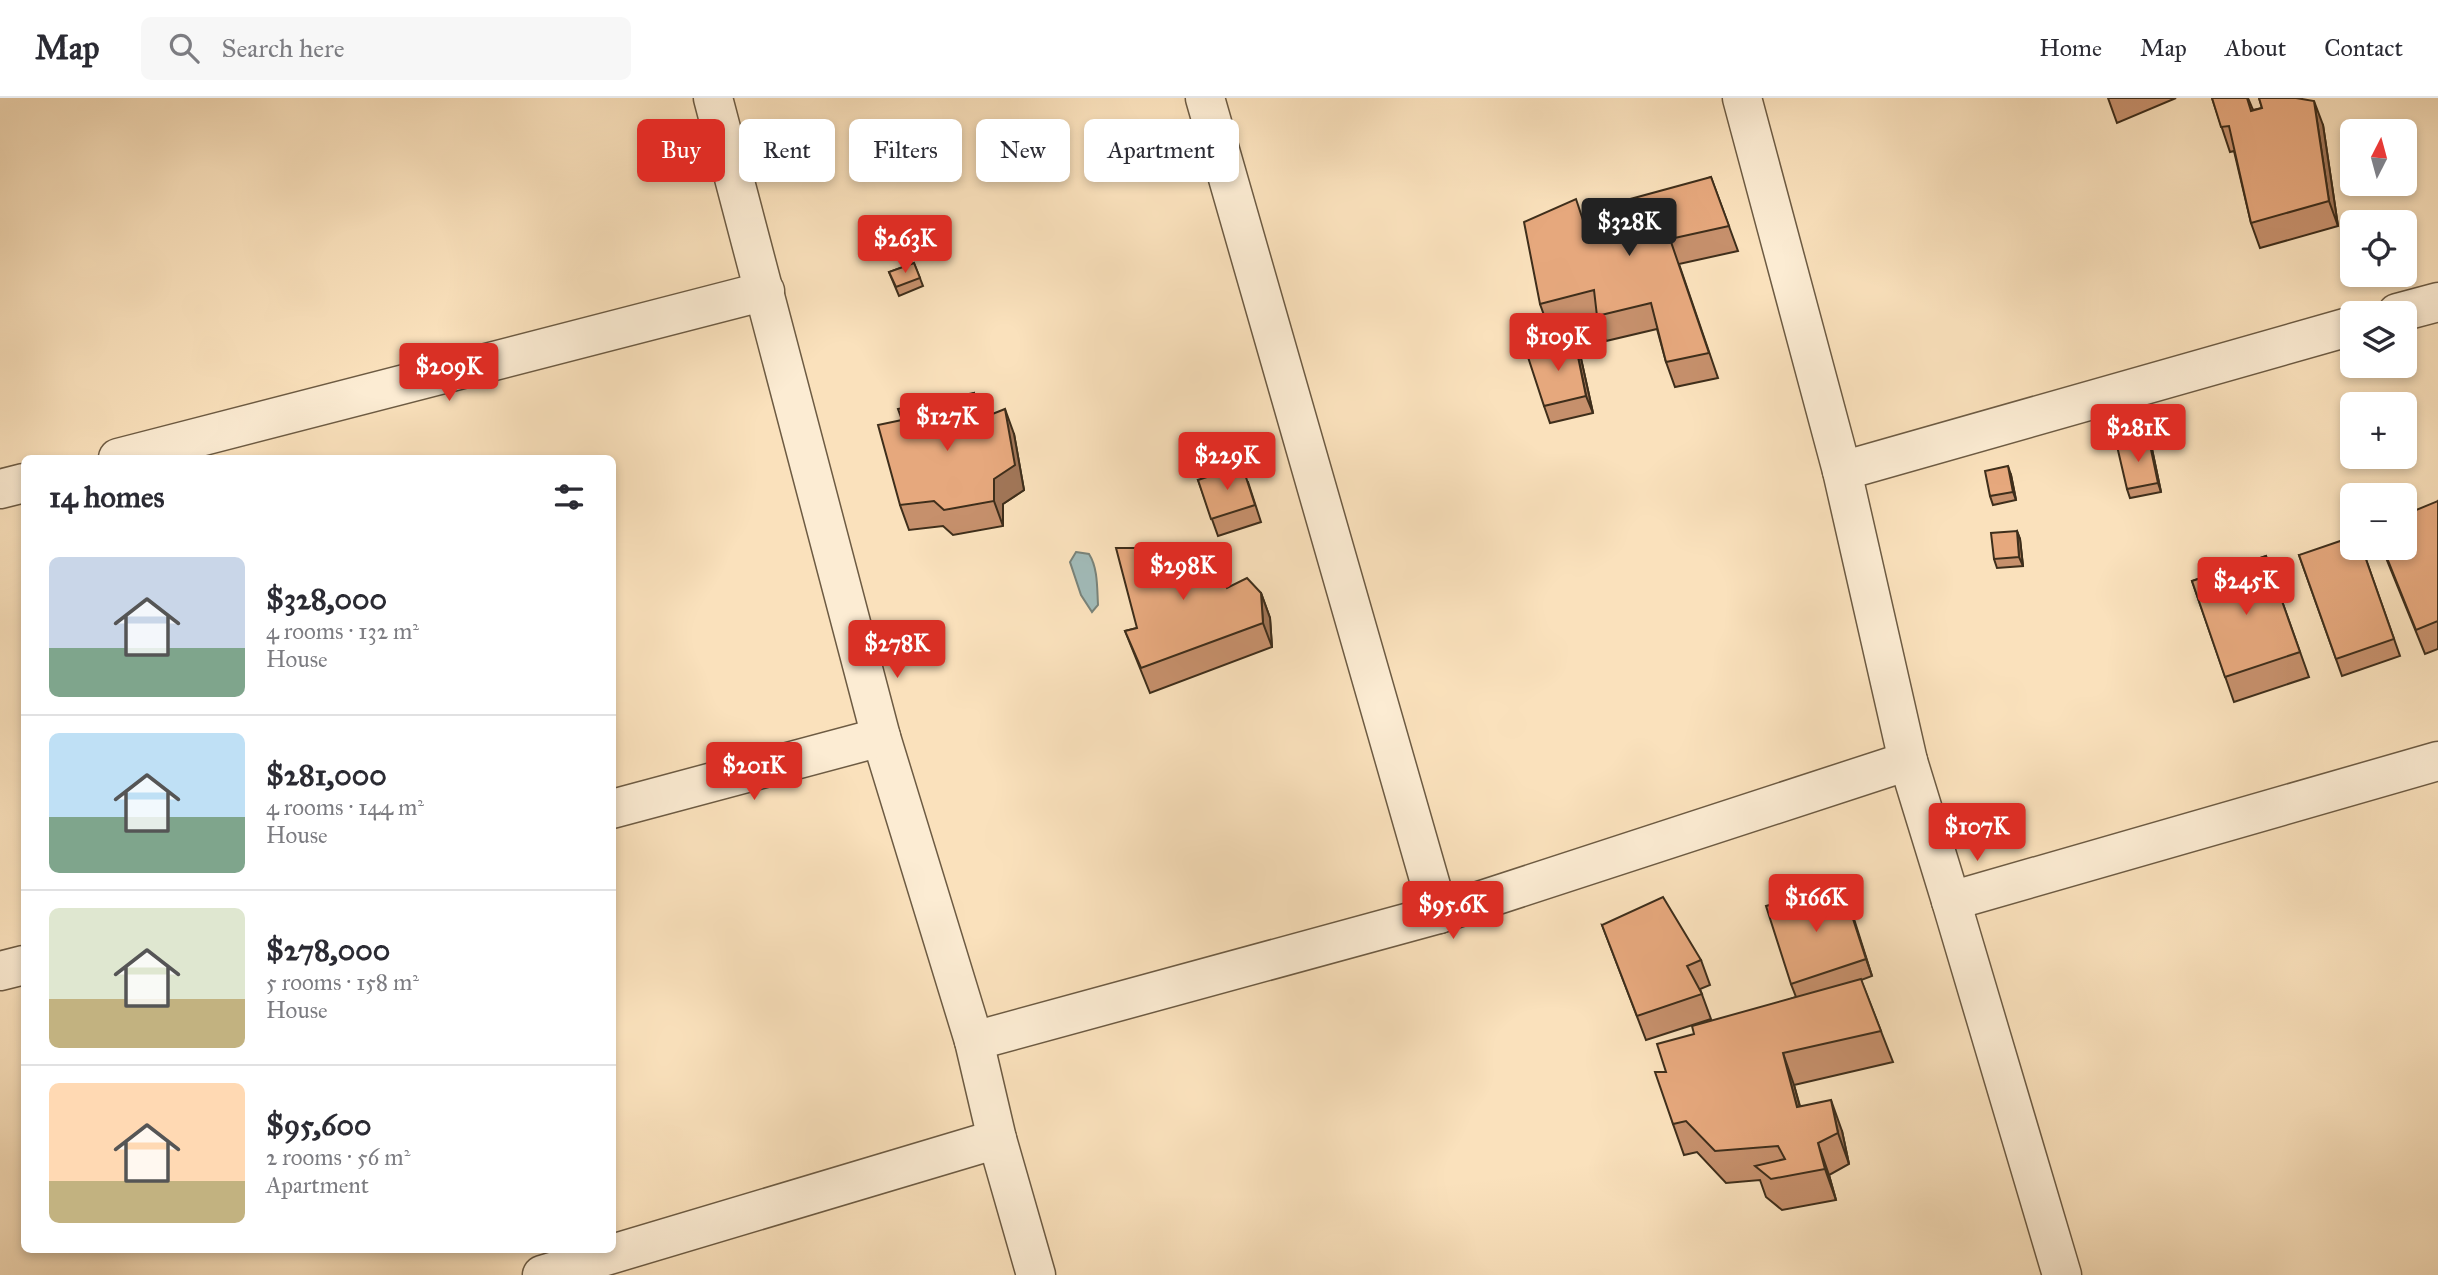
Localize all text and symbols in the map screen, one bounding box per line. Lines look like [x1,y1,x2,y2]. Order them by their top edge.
search box [141,17,631,80]
text: Map [35,28,99,68]
icon: search [165,29,203,67]
text: Search here [221,32,345,64]
text: Home [2039,33,2102,63]
text: Map [2140,33,2187,63]
text: About [2225,33,2286,63]
text: Contact [2324,33,2403,63]
chip: Buy [637,119,725,182]
chip: Rent [739,119,835,182]
chip: Filters [849,119,962,182]
chip: New [976,119,1070,182]
chip: Apartment [1084,119,1239,182]
north arrow [2340,119,2417,196]
map controls [2340,119,2417,560]
pin: $328K [1580,198,1678,258]
text: $328K [1598,207,1660,235]
button: locate [2340,210,2417,287]
pin: $263K [856,216,954,275]
text: $263K [874,224,936,252]
button: layers [2340,301,2417,378]
pin: $109K [1509,314,1607,373]
text: $109K [1526,322,1590,350]
pin: $209K [400,344,498,403]
text: $209K [415,352,483,380]
button: + [2340,392,2417,469]
pin: $127K [898,394,996,453]
text: $127K [916,402,978,430]
pin: $281K [2089,404,2187,464]
text: $281K [2107,413,2169,441]
pin: $229K [1178,432,1276,492]
text: $229K [1194,441,1260,469]
icon: filters [550,478,588,516]
text: 14 homes [49,479,164,515]
button: − [2340,483,2417,560]
pin: $298K [1134,542,1232,602]
text: $298K [1150,551,1216,579]
pin: $245K [2197,558,2295,617]
text: $245K [2214,566,2278,594]
text: $328,000 [266,581,387,617]
icon: home [105,585,189,669]
text: 4 rooms · 132 m² [266,617,419,645]
pin: $278K [848,620,946,680]
text: $278K [864,629,930,657]
text: House [266,645,328,673]
pin: $201K [705,742,803,802]
text: $201K [722,751,786,779]
text: $281,000 [266,757,387,793]
icon: home [105,761,189,845]
text: 4 rooms · 144 m² [266,793,424,821]
pin: $107K [1928,804,2026,863]
text: $107K [1945,812,2009,840]
text: House [266,821,328,849]
pin: $166K [1767,874,1865,934]
pin: $95.6K [1396,882,1510,941]
text: $166K [1785,883,1847,911]
text: $95.6K [1418,890,1488,918]
text: $278,000 [266,932,390,968]
icon: home [105,936,189,1020]
text: 5 rooms · 158 m² [266,968,419,996]
text: House [266,996,328,1024]
text: $95,600 [266,1107,371,1143]
icon: home [105,1111,189,1195]
text: 2 rooms · 56 m² [266,1143,410,1171]
text: Apartment [266,1171,369,1199]

